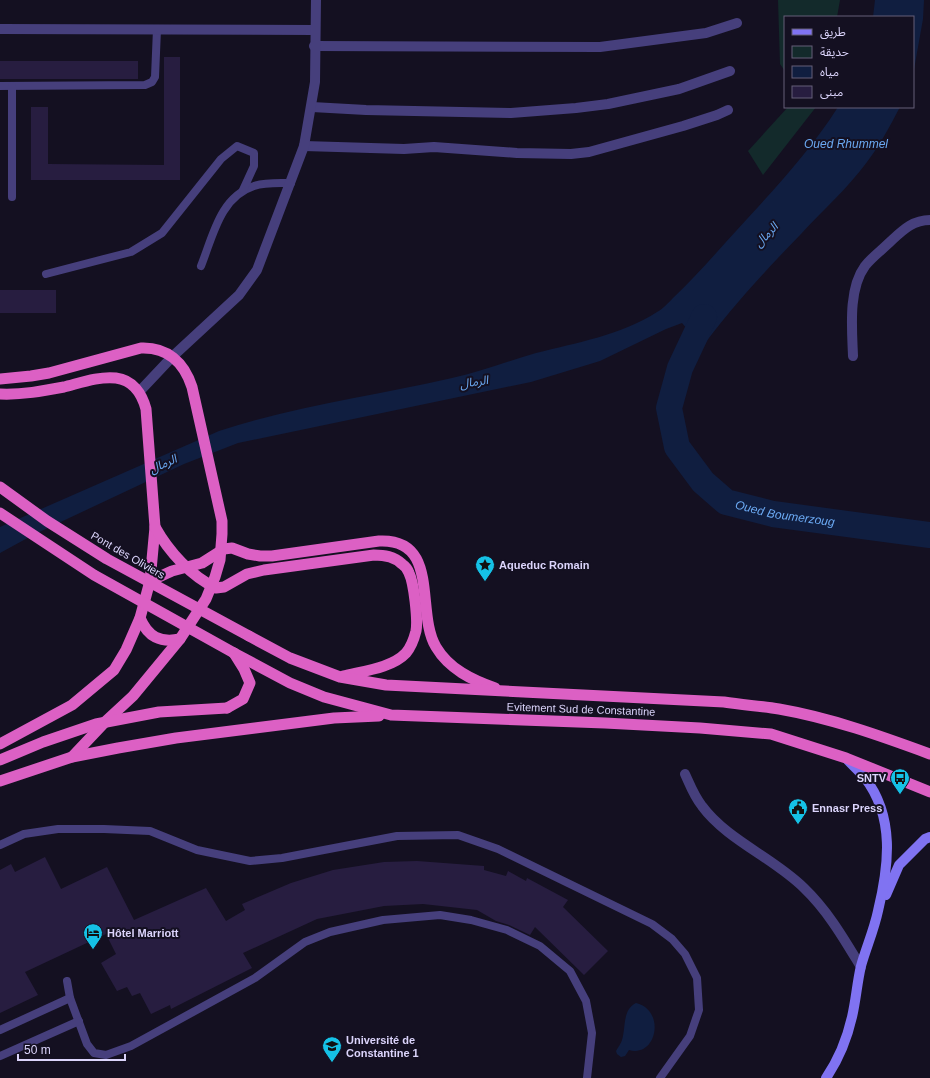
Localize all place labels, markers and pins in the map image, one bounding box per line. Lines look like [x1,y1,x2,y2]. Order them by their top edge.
place icon: Aqueduc Romain [474,554,496,582]
place label: Aqueduc Romain [499,559,590,571]
bus stop icon: SNTV [889,767,911,795]
place label: SNTV [857,772,887,784]
public building icon: Ennasr Press [787,797,809,825]
place label: Ennasr Press [812,802,882,814]
hotel icon: Hôtel Marriott [82,922,104,950]
place label: Hôtel Marriott [107,927,179,939]
place label: Université de Constantine 1 [346,1034,419,1059]
school or university icon: Université de Constantine 1 [321,1035,343,1063]

